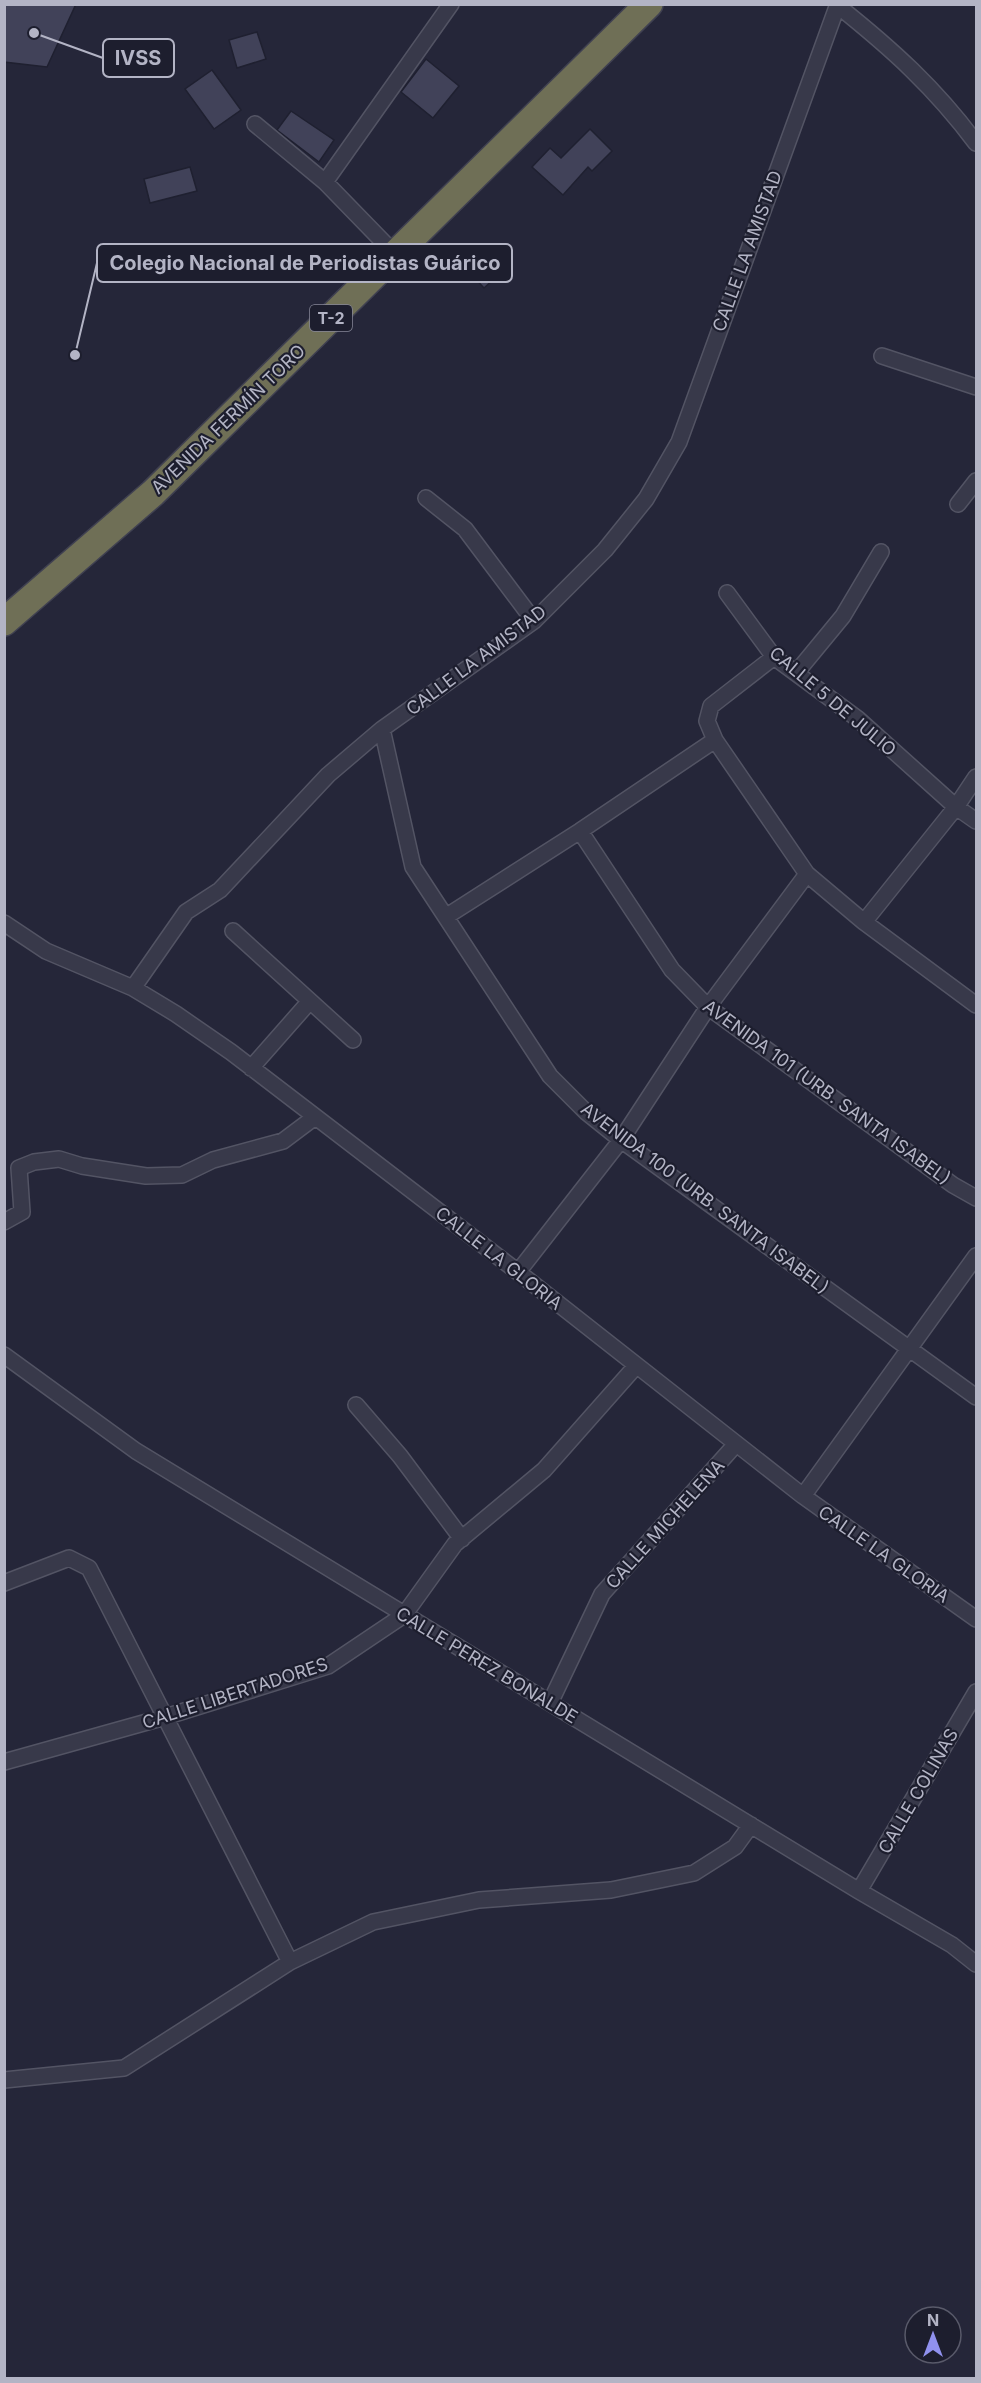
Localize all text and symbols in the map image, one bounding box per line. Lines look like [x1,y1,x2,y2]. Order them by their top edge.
callout: IVSS [103,39,174,77]
text: IVSS [115,46,161,70]
street label: CALLE LA AMISTAD [708,168,786,334]
callout: Colegio Nacional de Periodistas Guárico [97,244,512,282]
text: Colegio Nacional de Periodistas Guárico [110,251,500,275]
road number: T-2 [310,305,352,331]
street label: AVENIDA FERMÍN TORO [146,339,309,498]
street label: CALLE LA AMISTAD [402,601,550,719]
street label: CALLE 5 DE JULIO [765,642,901,760]
street label: AVENIDA 101 (URB. SANTA ISABEL) [699,995,955,1189]
street label: AVENIDA 100 (URB. SANTA ISABEL) [577,1098,833,1298]
street label: CALLE LA GLORIA [432,1202,566,1314]
street label: CALLE MICHELENA [601,1455,729,1593]
street label: CALLE LA GLORIA [815,1501,953,1607]
street label: CALLE PEREZ BONALDE [392,1602,582,1728]
street label: CALLE LIBERTADORES [140,1653,330,1733]
street label: CALLE COLINAS [874,1725,962,1857]
north arrow [903,2305,963,2365]
text: N [927,2310,939,2330]

